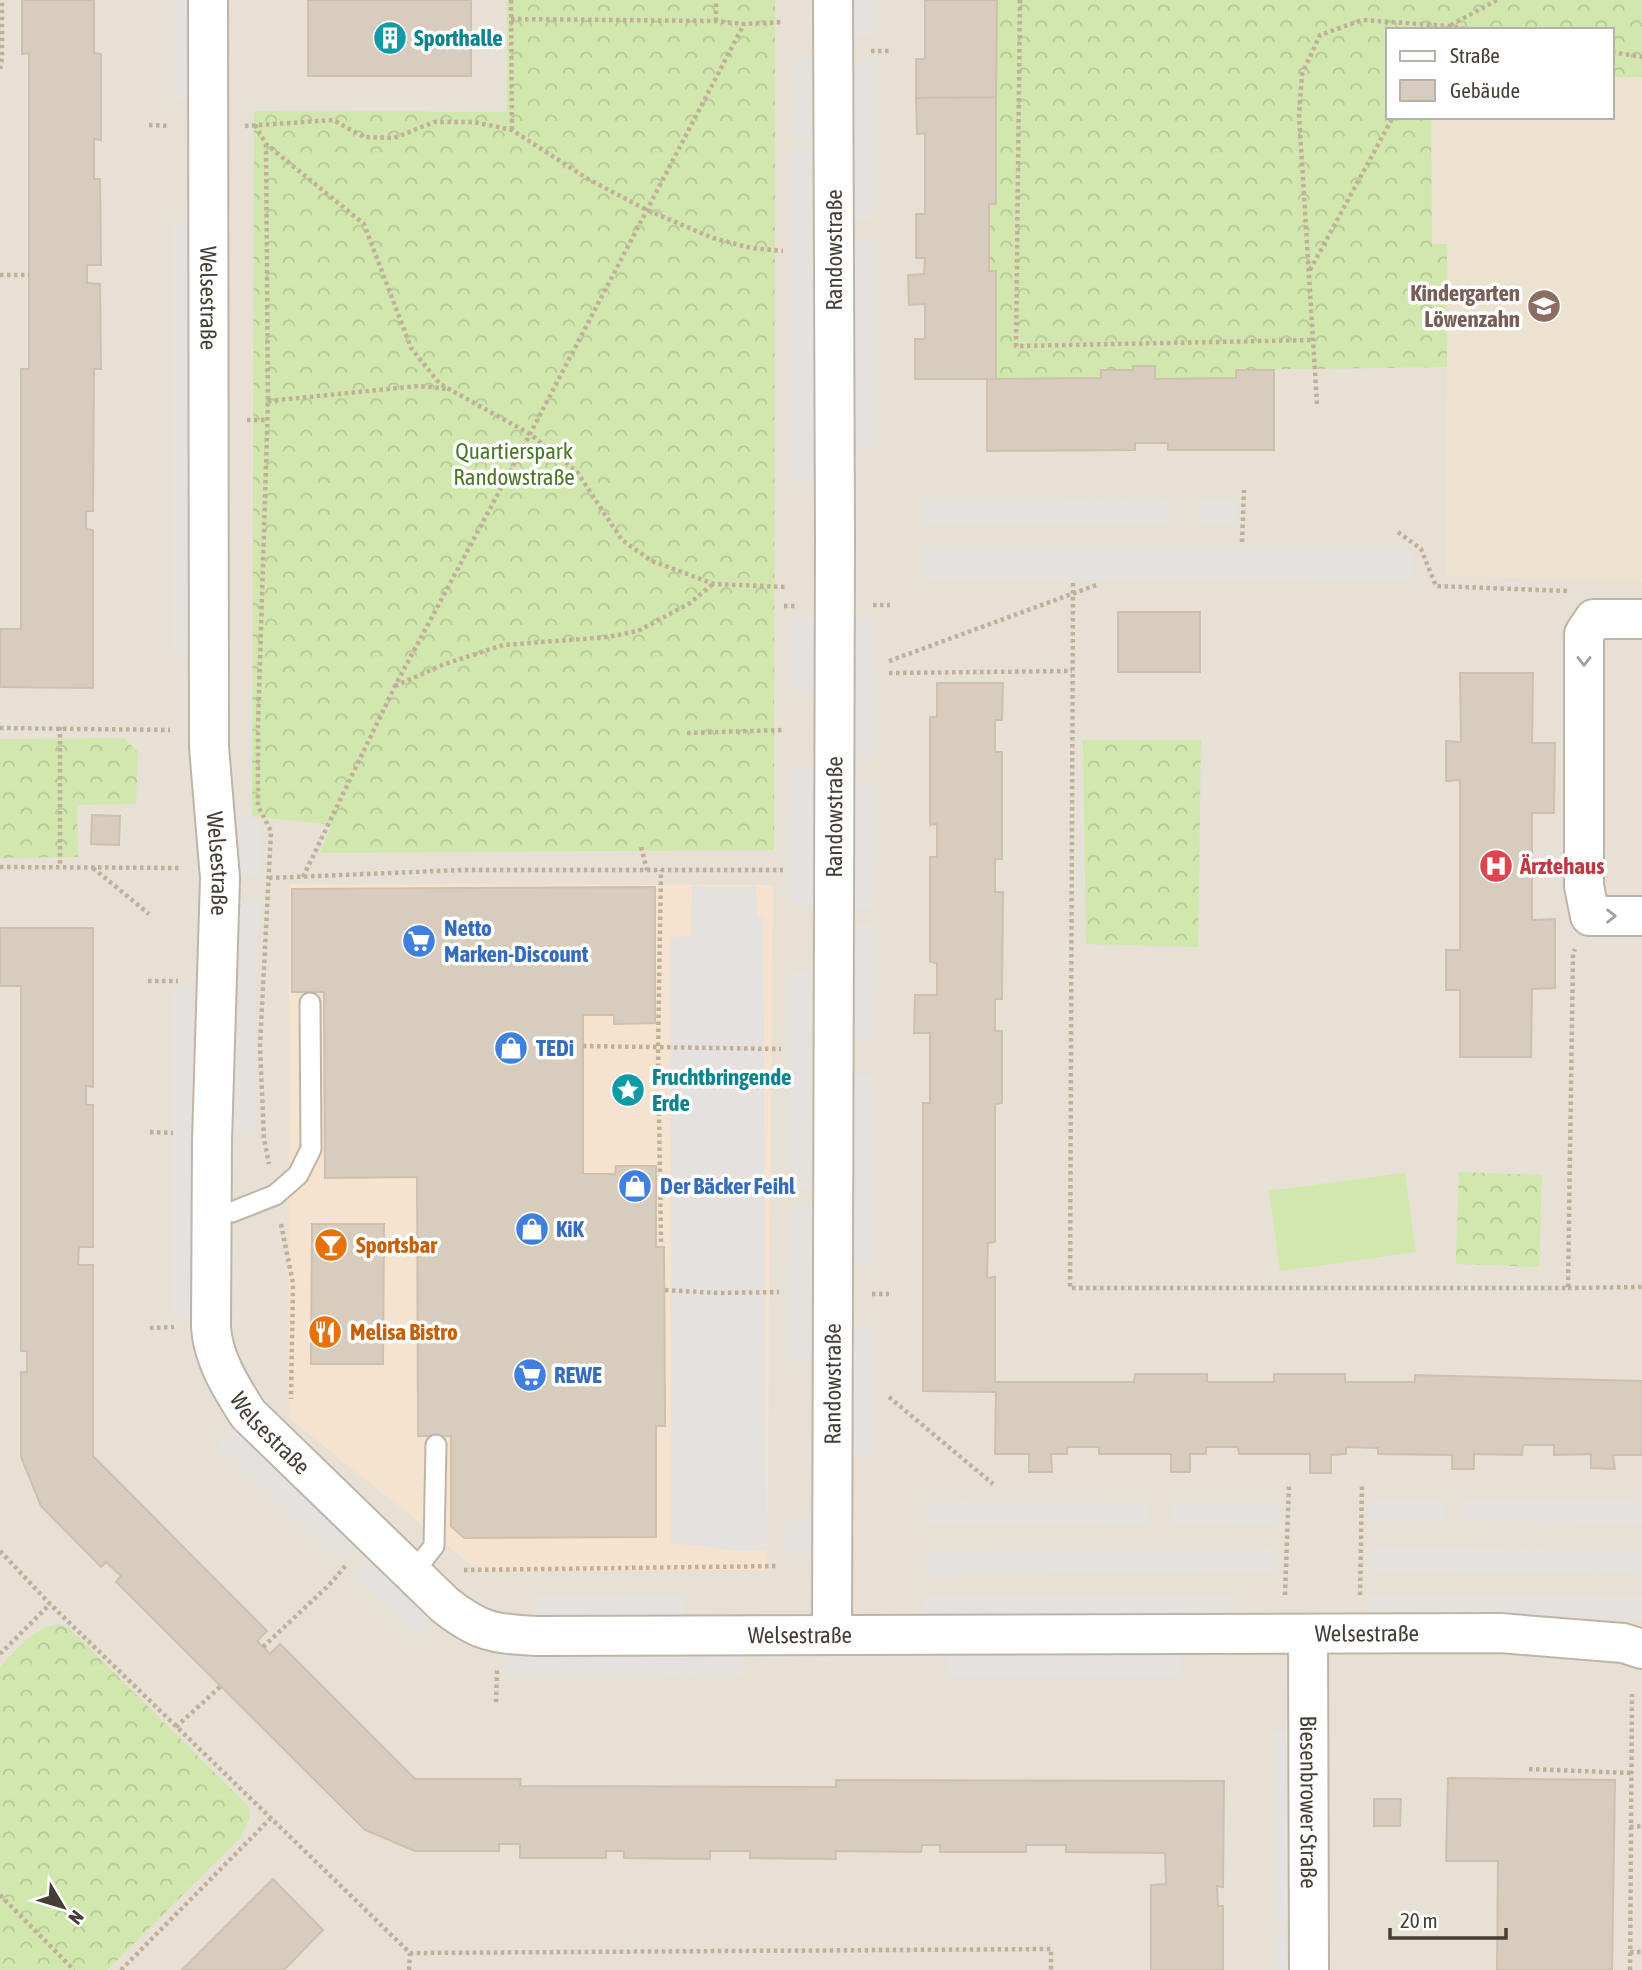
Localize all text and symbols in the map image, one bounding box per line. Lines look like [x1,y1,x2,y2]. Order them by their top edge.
building icon: Sporthalle [371,19,409,57]
place label: Sporthalle [414,25,503,51]
legend [1386,28,1614,119]
text: Straße [1450,43,1500,67]
text: Gebäude [1450,78,1520,102]
street label: Randowstraße [821,189,847,311]
street label: Welsestraße [195,246,221,350]
place label: Kindergarten Löwenzahn [1410,280,1520,332]
school or university icon: Kindergarten Löwenzahn [1525,287,1563,325]
park label: Quartierspark Randowstraße [453,438,575,490]
one-way arrow [1576,656,1592,667]
street label: Randowstraße [821,756,847,878]
street label: Welsestraße [201,811,233,916]
hospital icon: Ärztehaus [1477,847,1515,885]
place label: Ärztehaus [1519,853,1604,879]
one-way arrow [1606,908,1617,924]
place label: Netto Marken-Discount [444,915,589,967]
supermarket icon: Netto Marken-Discount [400,922,438,960]
shop icon: TEDi [492,1029,530,1067]
place label: TEDi [536,1035,574,1061]
place label: Fruchtbringende Erde [652,1064,792,1116]
place icon: Fruchtbringende Erde [609,1071,647,1109]
shop icon: Der Bäcker Feihl [616,1167,654,1205]
place label: Der Bäcker Feihl [660,1173,796,1199]
shop icon: KiK [513,1210,551,1248]
place label: KiK [556,1216,585,1242]
bar icon: Sportsbar [312,1226,350,1264]
place label: Sportsbar [356,1232,438,1258]
restaurant icon: Melisa Bistro [306,1313,344,1351]
place label: Melisa Bistro [350,1319,458,1345]
street label: Randowstraße [820,1323,846,1445]
supermarket icon: REWE [511,1356,549,1394]
place label: REWE [554,1362,602,1388]
street label: Welsestraße [225,1387,315,1480]
street label: Welsestraße [1315,1620,1419,1647]
street label: Welsestraße [748,1622,852,1648]
street label: Biesenbrower Straße [1295,1715,1322,1889]
north arrow [28,1872,98,1942]
scale bar [1390,1896,1506,1940]
text: N [64,1906,89,1929]
text: 20 m [1400,1908,1438,1932]

